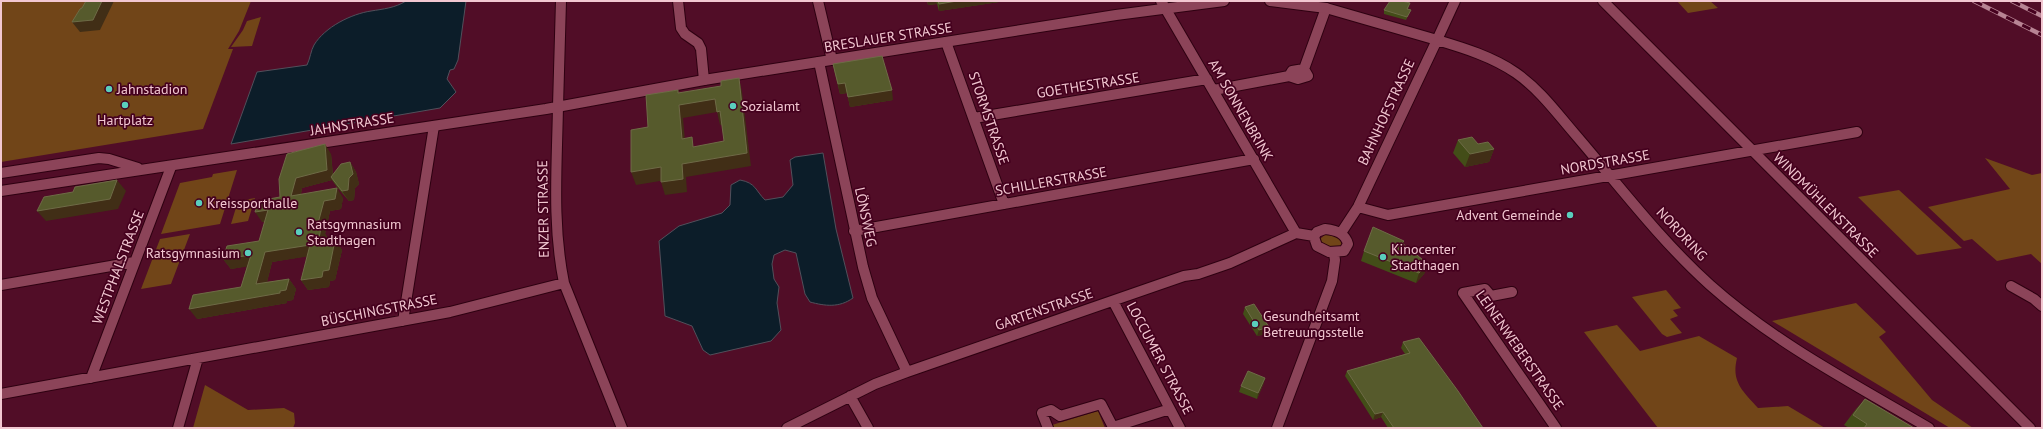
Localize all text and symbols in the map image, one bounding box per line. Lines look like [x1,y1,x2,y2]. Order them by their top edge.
street label: BRESLAUER STRASSE [823,18,953,56]
street label: AM SONNENBRINK [1205,56,1278,164]
street label: BAHNHOFSTRASSE [1354,56,1418,168]
street label: GOETHESTRASSE [1035,68,1141,102]
street label: STORMSTRASSE [965,69,1013,167]
place label: Jahnstadion [116,80,187,98]
marker: Jahnstadion [104,84,114,94]
place label: Sozialamt [741,97,800,115]
marker: Hartplatz [120,100,130,110]
marker: Sozialamt [728,101,738,111]
street label: JAHNSTRASSE [308,108,395,140]
place label: Hartplatz [97,111,153,129]
street label: NORDSTRASSE [1559,145,1651,179]
street label: WINDMÜHLENSTRASSE [1770,149,1882,261]
street label: ENZER STRASSE [533,160,553,258]
street label: SCHILLERSTRASSE [994,162,1108,200]
street label: LÖNSWEG [851,186,881,248]
place label: Kreissporthalle [207,194,297,212]
marker: Kreissporthalle [194,198,204,208]
street label: NORDRING [1653,203,1711,265]
place label: Advent Gemeinde [1456,206,1562,224]
street label: WESTPHALSTRASSE [88,207,148,327]
marker: Advent Gemeinde [1565,210,1575,220]
place label: Ratsgymnasium Stadthagen [307,215,401,249]
marker: Ratsgymnasium Stadthagen [294,227,304,237]
place label: Kinocenter Stadthagen [1391,240,1459,274]
place label: Ratsgymnasium [146,244,240,262]
marker: Ratsgymnasium [243,248,253,258]
marker: Kinocenter Stadthagen [1378,252,1388,262]
street label: GARTENSTRASSE [993,284,1095,334]
street label: LEINENWEBERSTRASSE [1472,287,1568,413]
street label: BÜSCHINGSTRASSE [319,290,439,330]
street label: LOCCUMER STRASSE [1123,299,1197,417]
place label: Gesundheitsamt Betreuungsstelle [1263,307,1364,341]
marker: Gesundheitsamt Betreuungsstelle [1250,319,1260,329]

